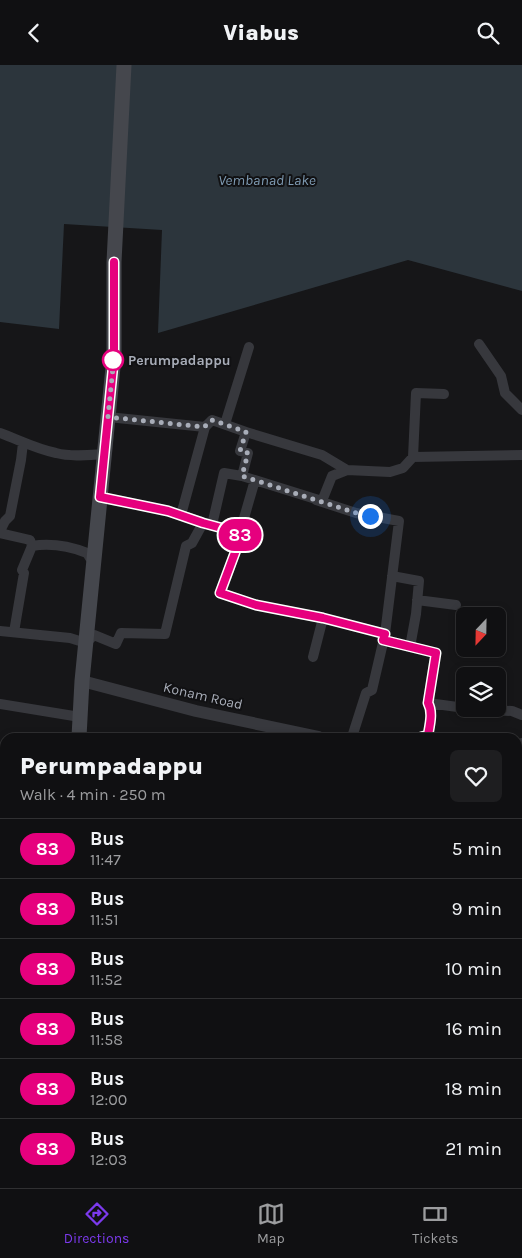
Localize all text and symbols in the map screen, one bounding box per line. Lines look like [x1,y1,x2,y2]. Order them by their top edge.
icon: back [20,19,48,47]
icon: search [474,19,502,47]
text: Viabus [223,20,299,46]
water label: Vembanad Lake [218,171,316,189]
marker: Perumpadappu [102,349,124,371]
place label: Perumpadappu [128,352,230,369]
your location [358,504,383,529]
line badge: 83 [218,519,262,551]
text: 83 [229,524,251,546]
north arrow [456,607,506,657]
map controls [456,607,506,717]
button: layers [456,667,506,717]
street label: Konam Road [162,679,244,713]
button: heart [450,750,502,802]
text: Perumpadappu [20,752,203,780]
text: Walk · 4 min · 250 m [20,785,166,804]
text: Bus [90,828,124,850]
text: 83 [36,838,59,860]
text: 5 min [452,838,502,860]
text: 11:47 [90,850,121,869]
text: Bus [90,888,124,910]
text: 83 [36,898,59,920]
text: 9 min [452,898,502,920]
text: 11:51 [90,910,119,929]
text: Bus [90,948,124,970]
text: 83 [36,958,59,980]
text: 10 min [445,958,502,980]
text: 11:52 [90,970,123,989]
text: Bus [90,1008,124,1030]
text: 83 [36,1018,59,1040]
text: 16 min [445,1018,502,1040]
text: 11:58 [90,1030,123,1049]
text: Bus [90,1068,124,1090]
text: 83 [36,1078,59,1100]
text: 18 min [445,1078,502,1100]
text: 12:00 [90,1090,127,1109]
text: Bus [90,1128,124,1150]
text: 83 [36,1138,59,1160]
text: 21 min [445,1138,502,1160]
text: 12:03 [90,1150,127,1169]
tab: Directions [64,1200,129,1247]
tab: Map [257,1200,285,1247]
tab: Tickets [412,1200,458,1247]

